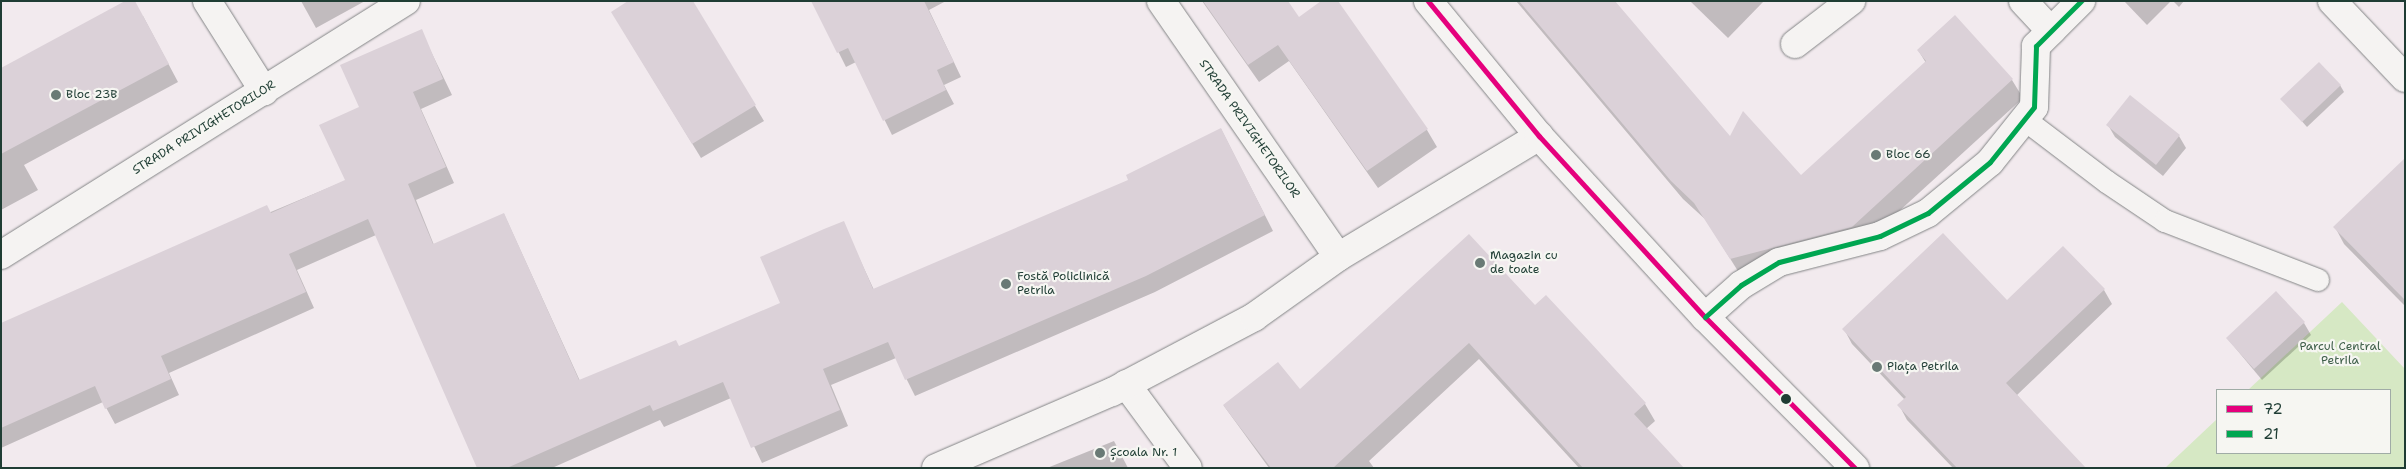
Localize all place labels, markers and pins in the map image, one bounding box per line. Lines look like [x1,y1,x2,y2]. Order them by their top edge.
place label: Bloc 23B [66,88,117,102]
marker: Bloc 23B [50,89,62,101]
place label: Bloc 66 [1886,148,1931,162]
marker: Bloc 66 [1870,149,1882,161]
place label: Magazin cu de toate [1490,249,1558,277]
marker: Magazin cu de toate [1474,257,1486,269]
place label: Fostă Policlinică Petrila [1017,270,1109,298]
marker: Fostă Policlinică Petrila [999,277,1013,291]
place label: Piața Petrila [1887,360,1959,374]
marker: Piața Petrila [1871,361,1883,373]
unlabelled marker [1781,394,1791,404]
place label: Școala Nr. 1 [1110,446,1177,460]
marker: Școala Nr. 1 [1094,447,1106,459]

